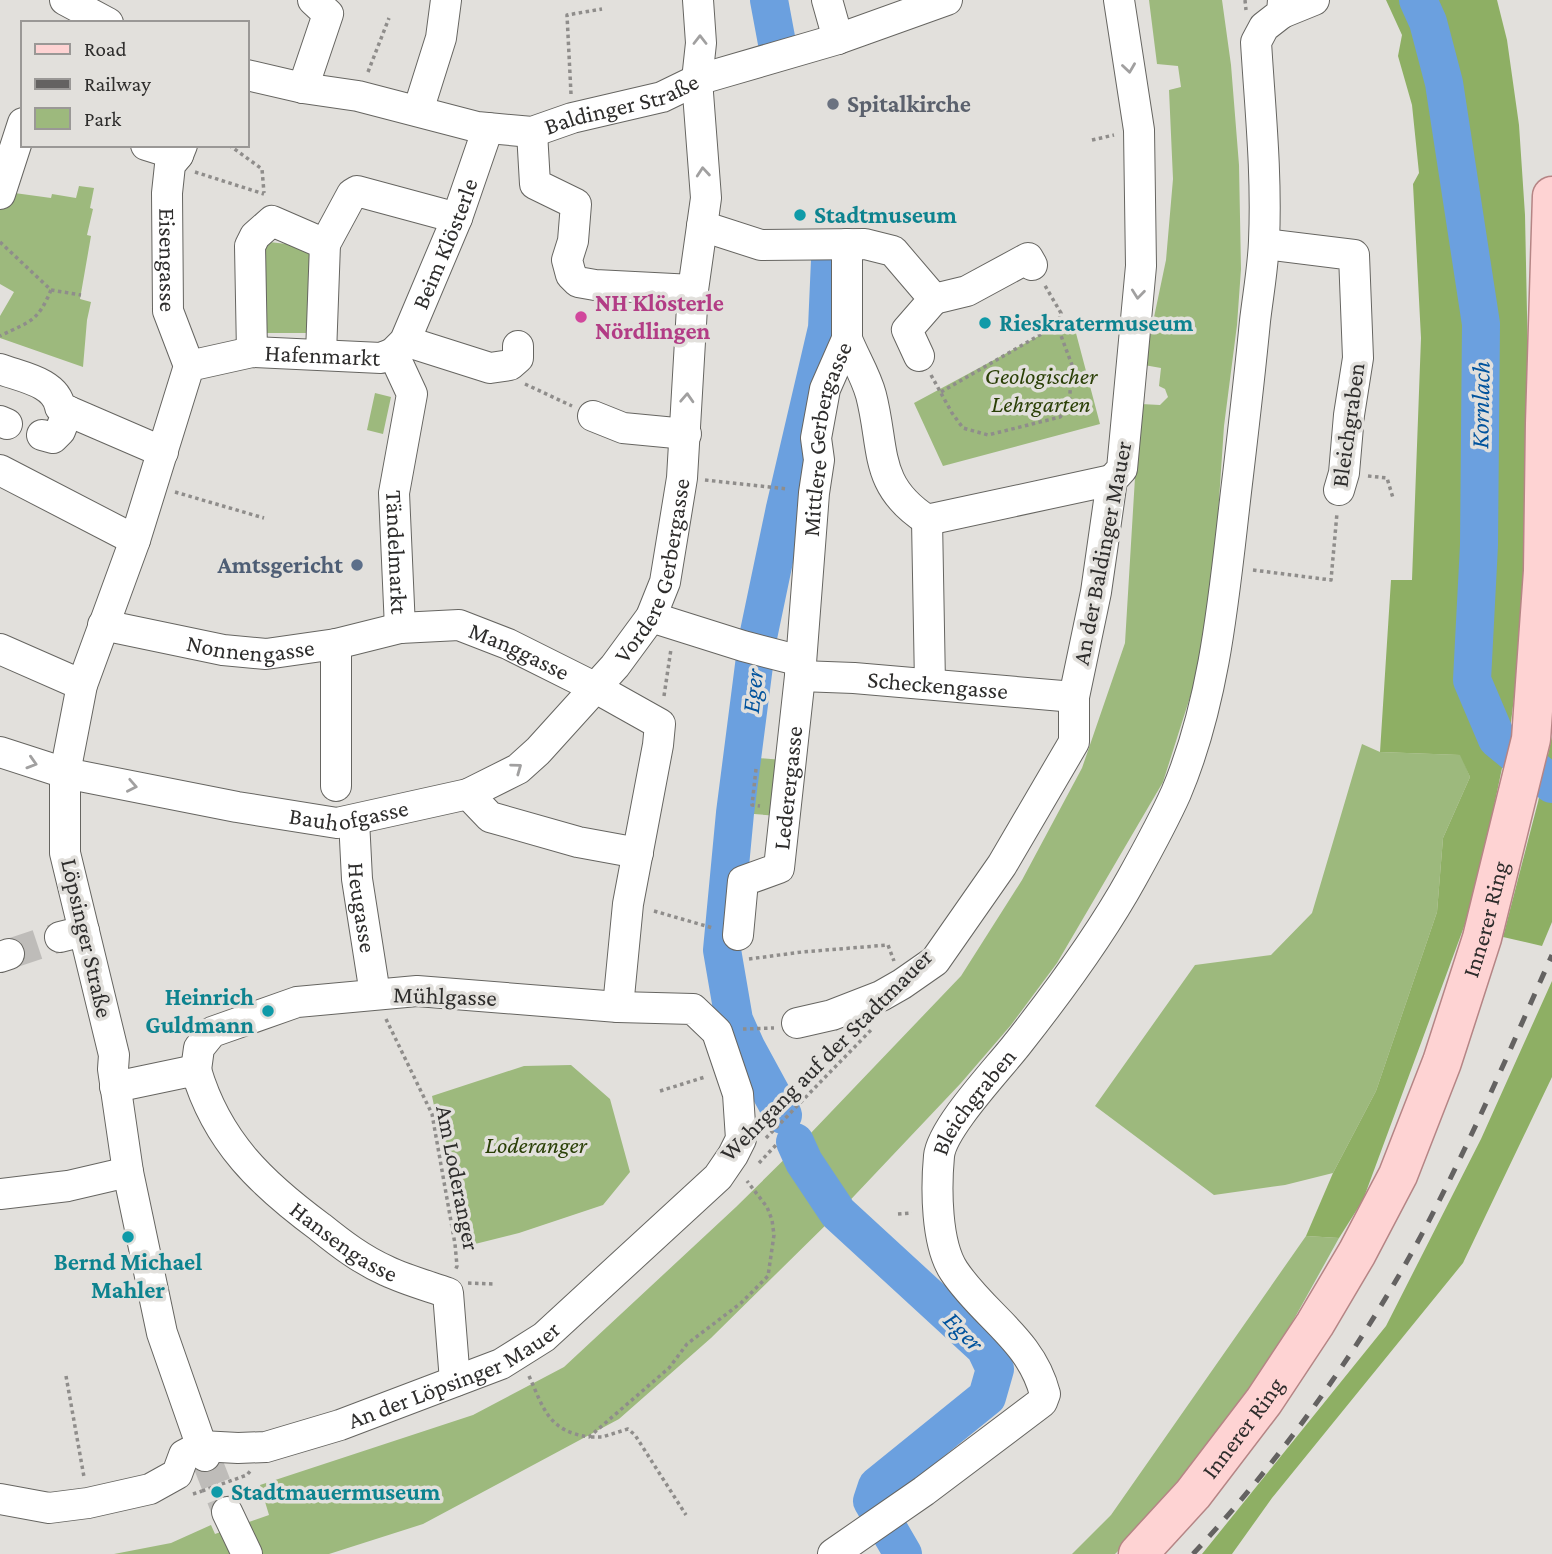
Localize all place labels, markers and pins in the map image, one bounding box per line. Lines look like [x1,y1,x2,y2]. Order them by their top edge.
place label: Spitalkirche [847,90,971,117]
marker: Spitalkirche [825,96,841,112]
place label: Stadtmuseum [814,201,957,228]
marker: Stadtmuseum [792,207,808,223]
place label: NH Klösterle Nördlingen [595,289,724,344]
marker: NH Klösterle Nördlingen [573,309,589,325]
place label: Rieskratermuseum [999,309,1194,336]
marker: Rieskratermuseum [977,315,993,331]
place label: Amtsgericht [216,551,343,578]
marker: Amtsgericht [349,557,365,573]
place label: Heinrich Guldmann [145,983,254,1038]
marker: Heinrich Guldmann [260,1003,276,1019]
marker: Bernd Michael Mahler [120,1229,136,1245]
place label: Bernd Michael Mahler [54,1248,202,1303]
place label: Stadtmauermuseum [231,1478,441,1505]
marker: Stadtmauermuseum [209,1484,225,1500]

